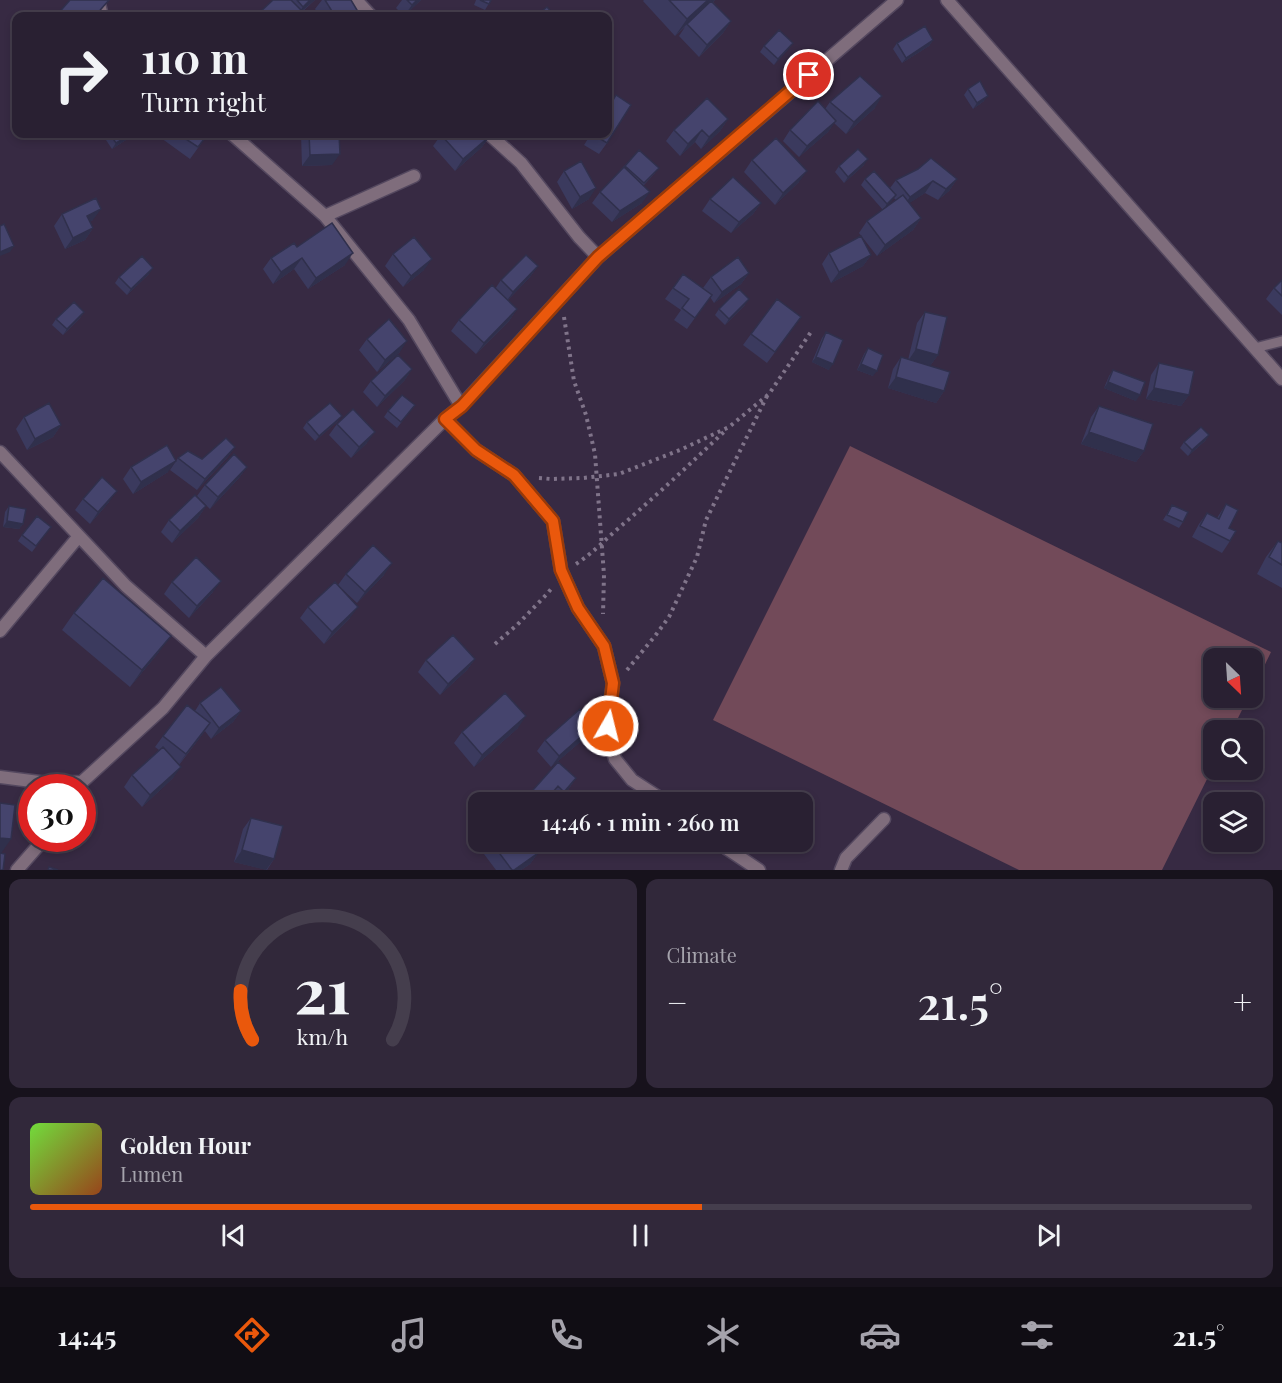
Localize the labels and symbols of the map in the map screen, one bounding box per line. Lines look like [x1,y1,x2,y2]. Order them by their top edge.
pin [783,49,834,100]
north arrow [1203,648,1263,708]
position arrow [576,694,640,758]
speed limit sign: 30 [18,774,96,852]

